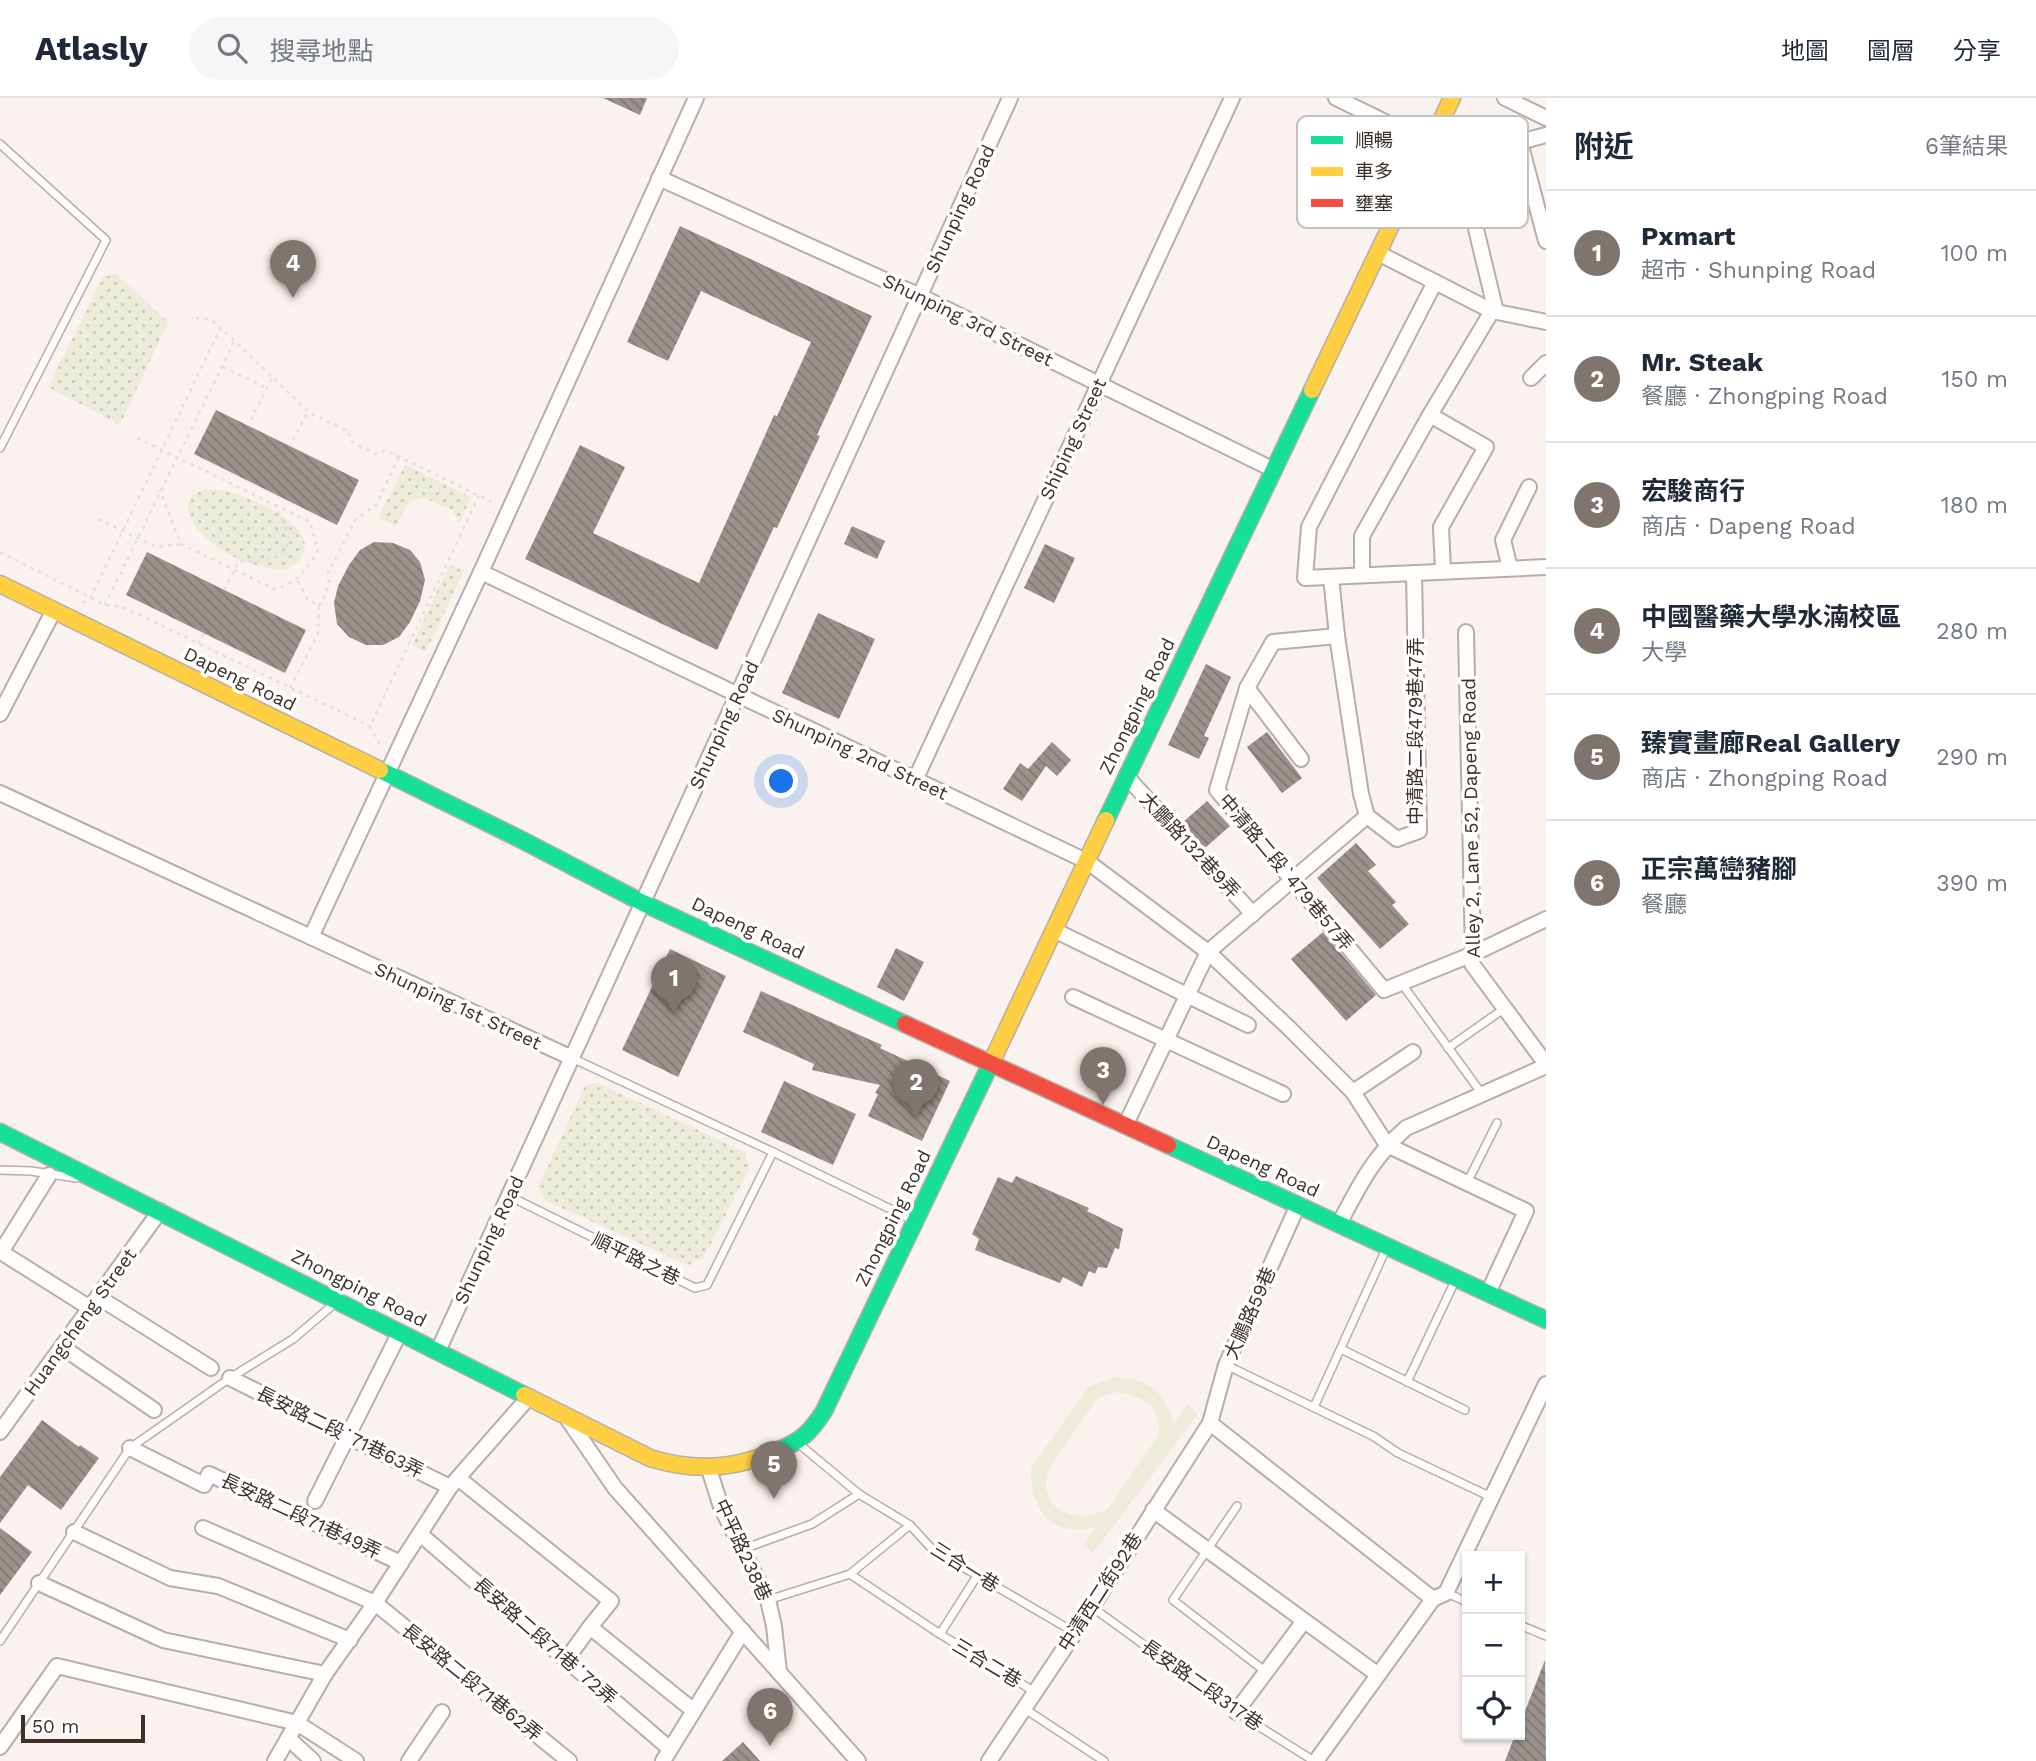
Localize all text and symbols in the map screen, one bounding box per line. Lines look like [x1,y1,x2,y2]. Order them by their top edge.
search box [189,17,679,80]
text: Atlasly [35,29,147,68]
icon: search [213,29,251,67]
text: 搜尋地點 [269,36,374,66]
text: 地圖 [1781,37,1829,65]
text: 圖層 [1867,37,1915,65]
text: 分享 [1953,37,2001,65]
legend [1297,116,1528,228]
text: 順暢 [1355,129,1393,152]
text: 附近 [1574,129,1634,164]
text: 6筆結果 [1925,133,2008,160]
street label: Shunping Road [920,141,1000,277]
text: 車多 [1355,160,1393,183]
text: 壅塞 [1355,192,1393,215]
text: Pxmart [1641,221,1735,251]
pin: 4 [270,240,316,298]
text: 1 [1592,240,1602,267]
text: 100 m [1941,240,2008,267]
text: 超市 · Shunping Road [1641,257,1876,284]
street label: Shunping 3rd Street [879,269,1057,371]
text: Mr. Steak [1641,347,1763,377]
text: 2 [1590,366,1604,393]
text: 150 m [1942,366,2008,393]
street label: Shiping Street [1035,375,1111,503]
text: 餐廳 · Zhongping Road [1641,383,1888,410]
text: 宏駿商行 [1641,476,1745,506]
text: 3 [1590,492,1604,519]
text: 180 m [1941,492,2008,519]
text: 商店 · Dapeng Road [1641,513,1856,540]
text: 中國醫藥大學水湳校區 [1641,602,1901,632]
text: 4 [1590,618,1604,645]
text: 280 m [1936,618,2008,645]
street label: Zhongping Road [1094,634,1180,778]
street label: 中清路二段479巷47弄 [1404,637,1427,825]
text: 大學 [1641,639,1687,666]
street label: Dapeng Road [180,642,300,716]
street label: Shunping Road [684,657,764,793]
street label: Alley 2, Lane 52, Dapeng Road [1457,678,1485,958]
street label: Shunping 2nd Street [769,703,952,805]
text: 臻實畫廊Real Gallery [1641,728,1900,758]
text: 5 [1590,744,1604,771]
text: 290 m [1936,744,2008,771]
your location [764,764,798,798]
text: 商店 · Zhongping Road [1641,765,1888,792]
street label: 大鵬路132巷9弄 [1135,787,1245,903]
street label: 中清路二段ˋ479巷57弄 [1214,789,1358,955]
text: 正宗萬巒豬腳 [1641,854,1797,884]
text: 6 [1590,870,1604,897]
text: 390 m [1936,870,2008,897]
text: 餐廳 [1641,891,1687,918]
street label: Dapeng Road [688,892,808,964]
pin: 1 [651,955,697,1013]
street label: Shunping 1st Street [371,957,545,1055]
pin: 3 [1080,1047,1126,1105]
pin: 2 [893,1059,939,1117]
street label: Dapeng Road [1203,1130,1323,1202]
street label: Zhongping Road [850,1146,936,1290]
street label: Shunping Road [449,1172,529,1308]
street label: 順平路之巷 [588,1228,684,1290]
street label: Huangcheng Street [19,1244,141,1400]
street label: Zhongping Road [288,1244,430,1332]
street label: 大鵬路59巷 [1219,1263,1281,1363]
street label: 長安路二段˙71巷63弄 [253,1382,427,1482]
pin: 5 [751,1441,797,1499]
street label: 長安路二段71巷49弄 [217,1469,385,1563]
street label: 中平路238巷 [709,1495,777,1605]
street label: 中清西二街92巷 [1053,1528,1147,1656]
street label: 三合一巷 [927,1537,1003,1597]
map controls [1462,1551,1525,1740]
button: + [1462,1551,1525,1614]
street label: 長安路二段71巷˙72弄 [469,1573,621,1709]
button: − [1462,1614,1525,1677]
street label: 長安路二段71巷62弄 [397,1618,547,1746]
street label: 三合二巷 [948,1634,1026,1692]
street label: 長安路二段317巷 [1137,1635,1267,1735]
button: locate [1462,1677,1525,1740]
pin: 6 [747,1688,793,1746]
scale bar [21,1712,145,1744]
text: 50 m [32,1715,79,1738]

